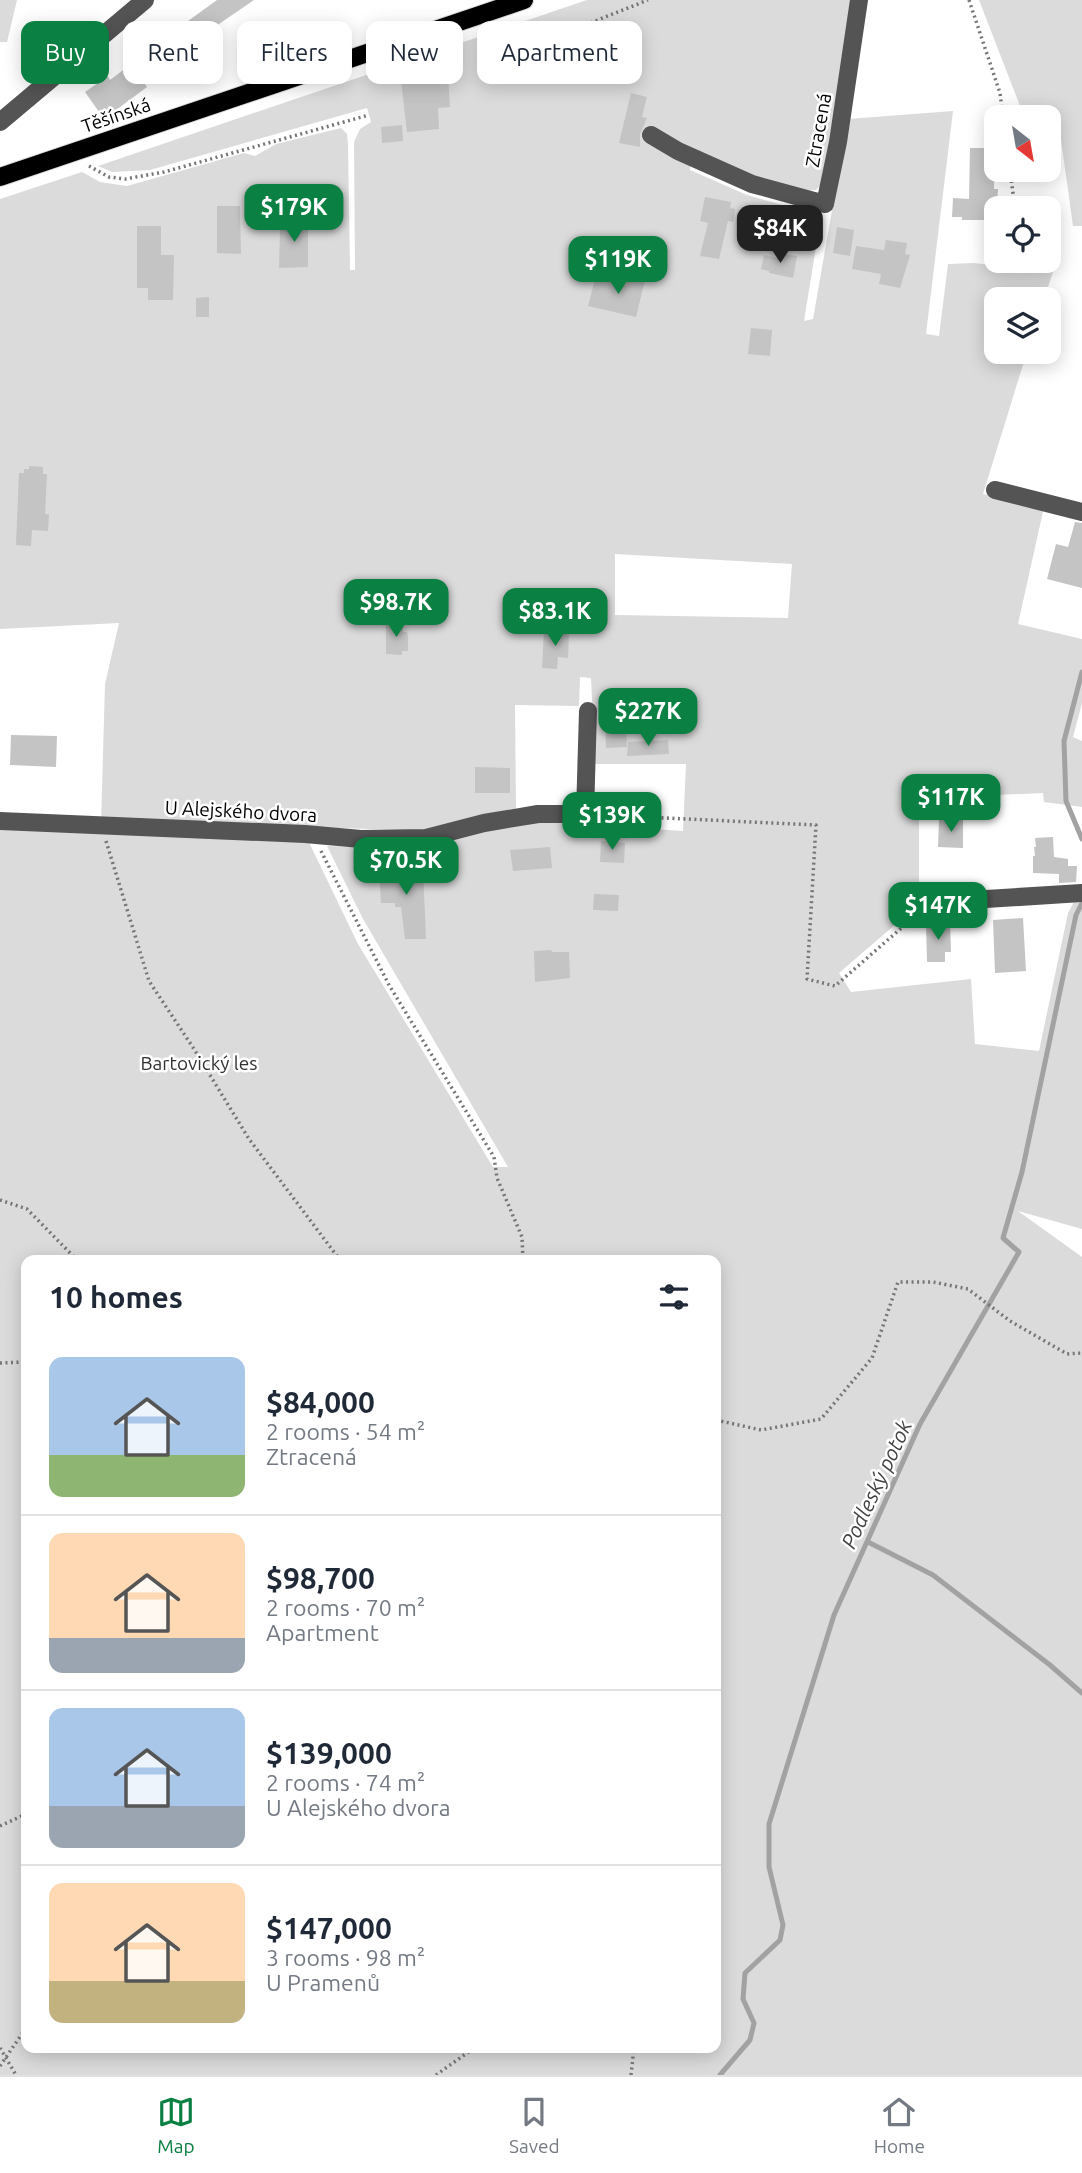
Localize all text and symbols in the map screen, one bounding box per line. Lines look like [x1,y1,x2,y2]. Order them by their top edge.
chip: Buy [21,21,109,84]
chip: Rent [123,21,223,84]
chip: Filters [237,21,352,84]
chip: New [366,21,463,84]
chip: Apartment [477,21,642,84]
street label: Ztracená [801,91,835,169]
street label: Těšínská [79,93,153,137]
north arrow [984,105,1060,182]
map controls [984,105,1061,364]
pin: $179K [245,184,343,244]
text: $179K [260,194,328,219]
button: locate [984,196,1061,273]
pin: $84K [739,205,821,265]
text: $84K [753,215,807,240]
pin: $119K [569,236,667,296]
text: $119K [584,246,652,271]
button: layers [984,287,1061,364]
pin: $98.7K [339,580,453,639]
pin: $83.1K [498,588,612,648]
text: $98.7K [360,589,432,614]
text: $83.1K [519,598,591,623]
pin: $227K [599,688,697,748]
text: $227K [614,698,682,723]
pin: $117K [902,774,1000,834]
text: $117K [917,784,985,809]
pin: $139K [563,792,661,852]
street label: U Alejského dvora [164,796,318,826]
text: $139K [578,802,646,827]
pin: $70.5K [349,838,463,897]
text: $70.5K [370,847,442,872]
pin: $147K [889,883,987,942]
text: $147K [904,892,972,917]
park label: Bartovický les [140,1052,258,1074]
icon: filters [655,1278,693,1316]
text: 10 homes [49,1280,183,1314]
icon: home [105,1385,189,1469]
text: $84,000 [266,1385,375,1419]
water label: Podleský potok [836,1416,916,1552]
text: 2 rooms · 54 m² [266,1419,425,1444]
text: Ztracená [266,1444,357,1469]
icon: home [105,1561,189,1645]
text: $98,700 [266,1561,375,1595]
text: 2 rooms · 70 m² [266,1595,425,1620]
text: Apartment [266,1620,379,1645]
icon: home [105,1736,189,1820]
text: $139,000 [266,1736,392,1770]
text: 2 rooms · 74 m² [266,1770,425,1795]
text: U Alejského dvora [266,1795,451,1820]
icon: home [105,1911,189,1995]
text: $147,000 [266,1911,392,1945]
text: 3 rooms · 98 m² [266,1945,425,1970]
text: U Pramenů [266,1970,380,1995]
tab: Map [157,2093,195,2157]
tab: Saved [509,2093,560,2157]
tab: Home [874,2093,925,2157]

